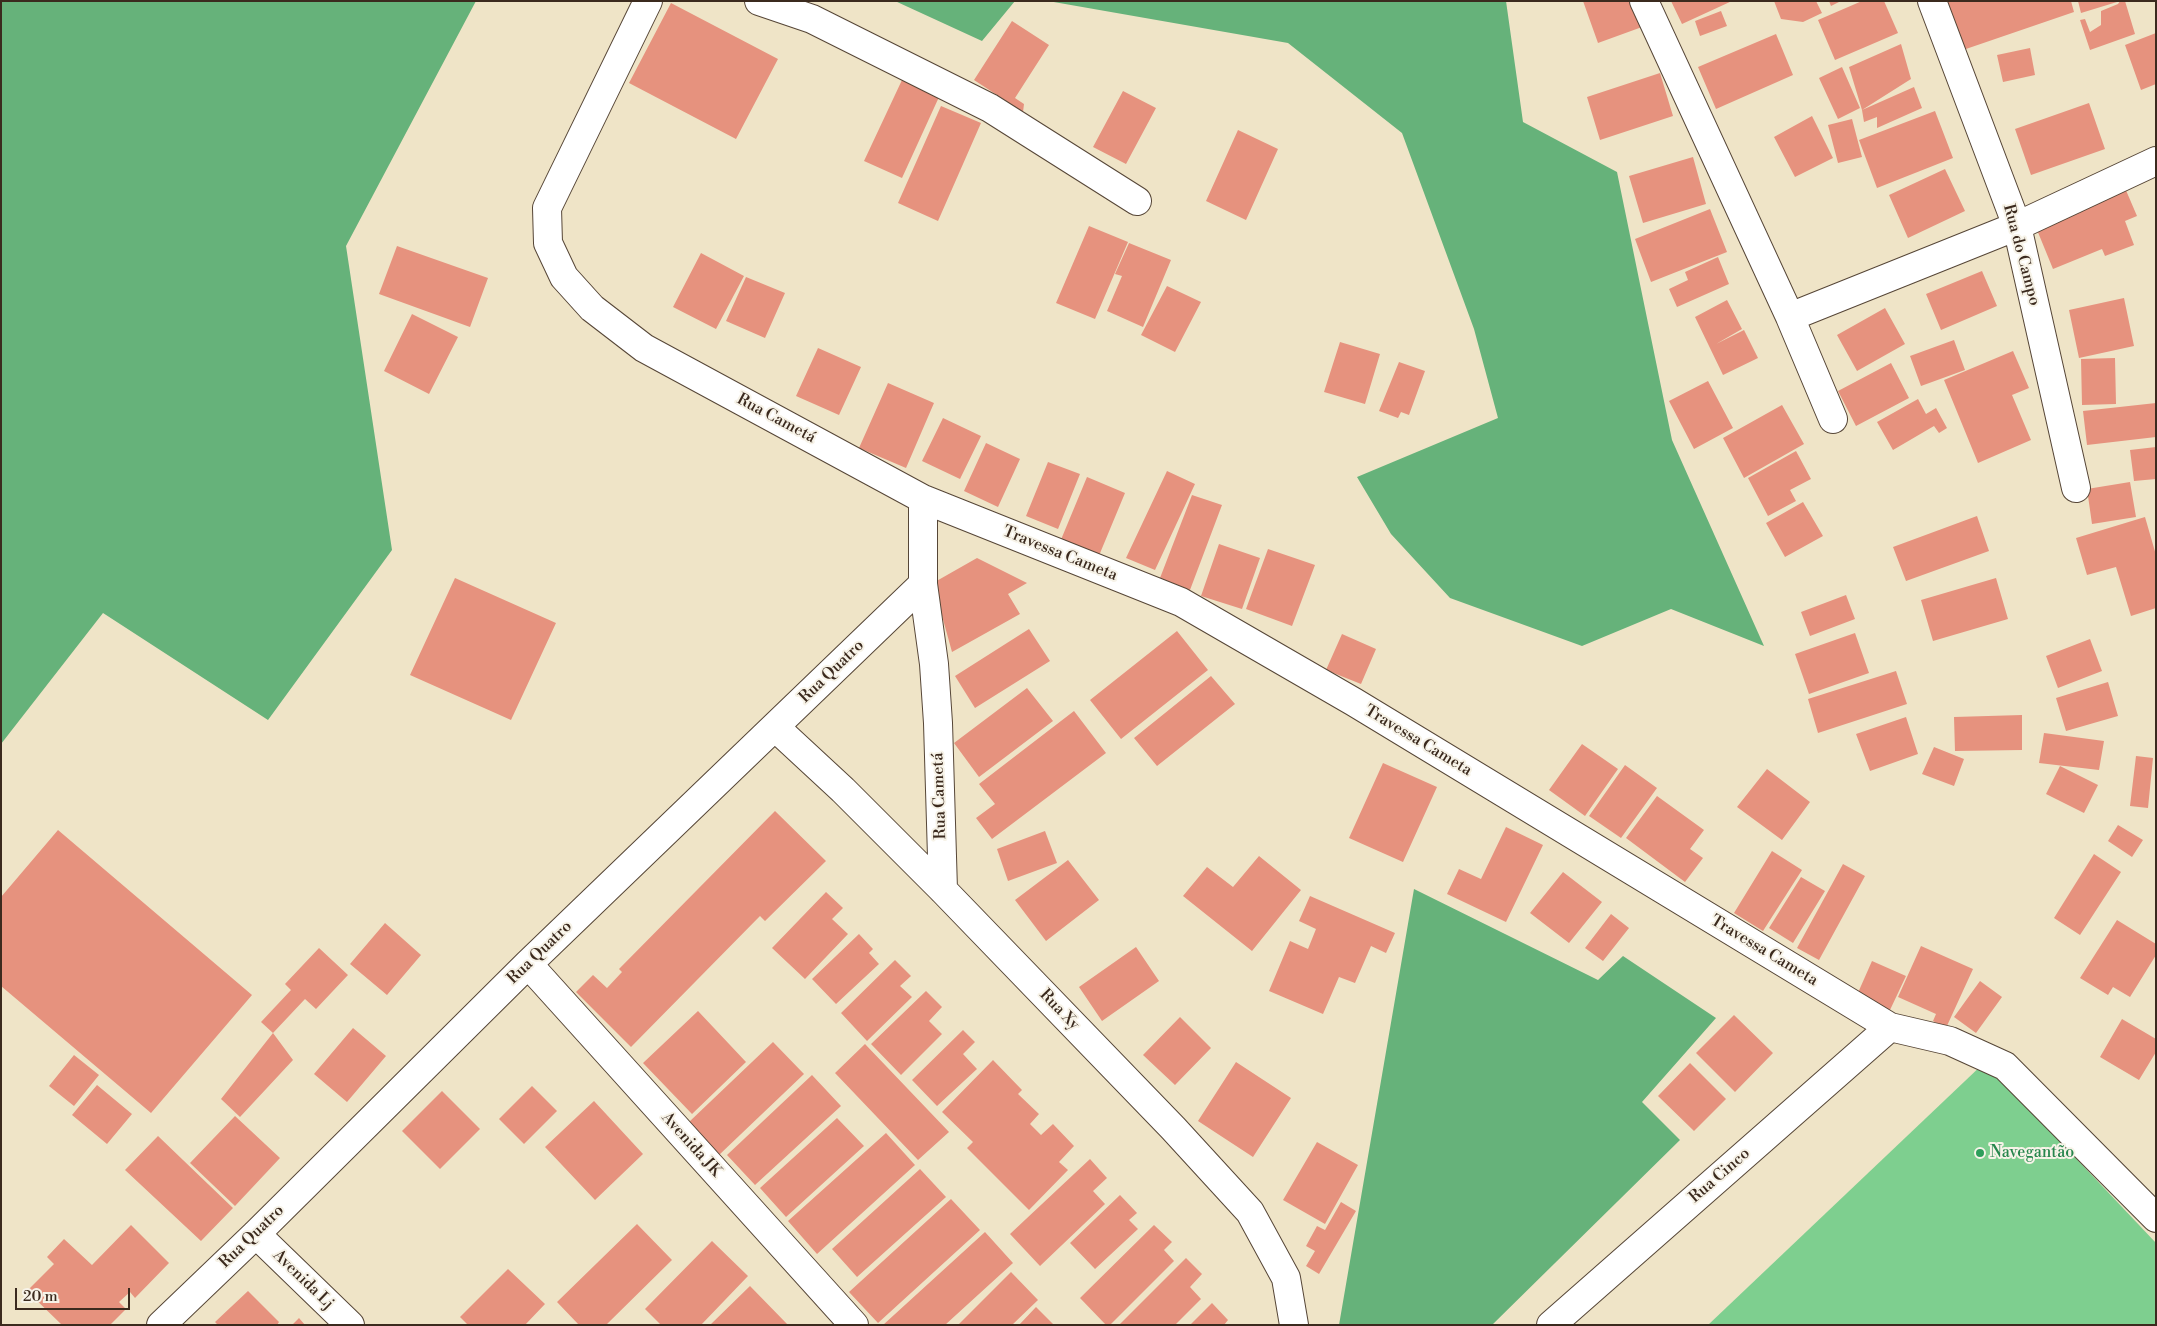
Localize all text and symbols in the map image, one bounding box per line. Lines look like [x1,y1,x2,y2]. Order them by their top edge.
street label: Rua do Campo [1998,202,2044,308]
street label: Rua Cametá [733,390,819,448]
street label: Travessa Cameta [1000,522,1120,586]
street label: Rua Quatro [796,636,868,708]
street label: Travessa Cameta [1361,701,1475,781]
street label: Rua Cametá [929,752,951,840]
street label: Travessa Cameta [1707,911,1821,991]
street label: Rua Quatro [504,917,576,989]
street label: Rua Xy [1035,986,1083,1034]
street label: Avenida JK [657,1109,725,1181]
place label: Navegantão [1990,1143,2074,1163]
street label: Rua Cinco [1686,1144,1754,1208]
marker: Navegantão [1974,1147,1986,1159]
street label: Rua Quatro [216,1201,288,1273]
street label: Avenida Lj [269,1246,337,1314]
scale bar [18,1278,132,1310]
text: 20 m [23,1287,58,1306]

